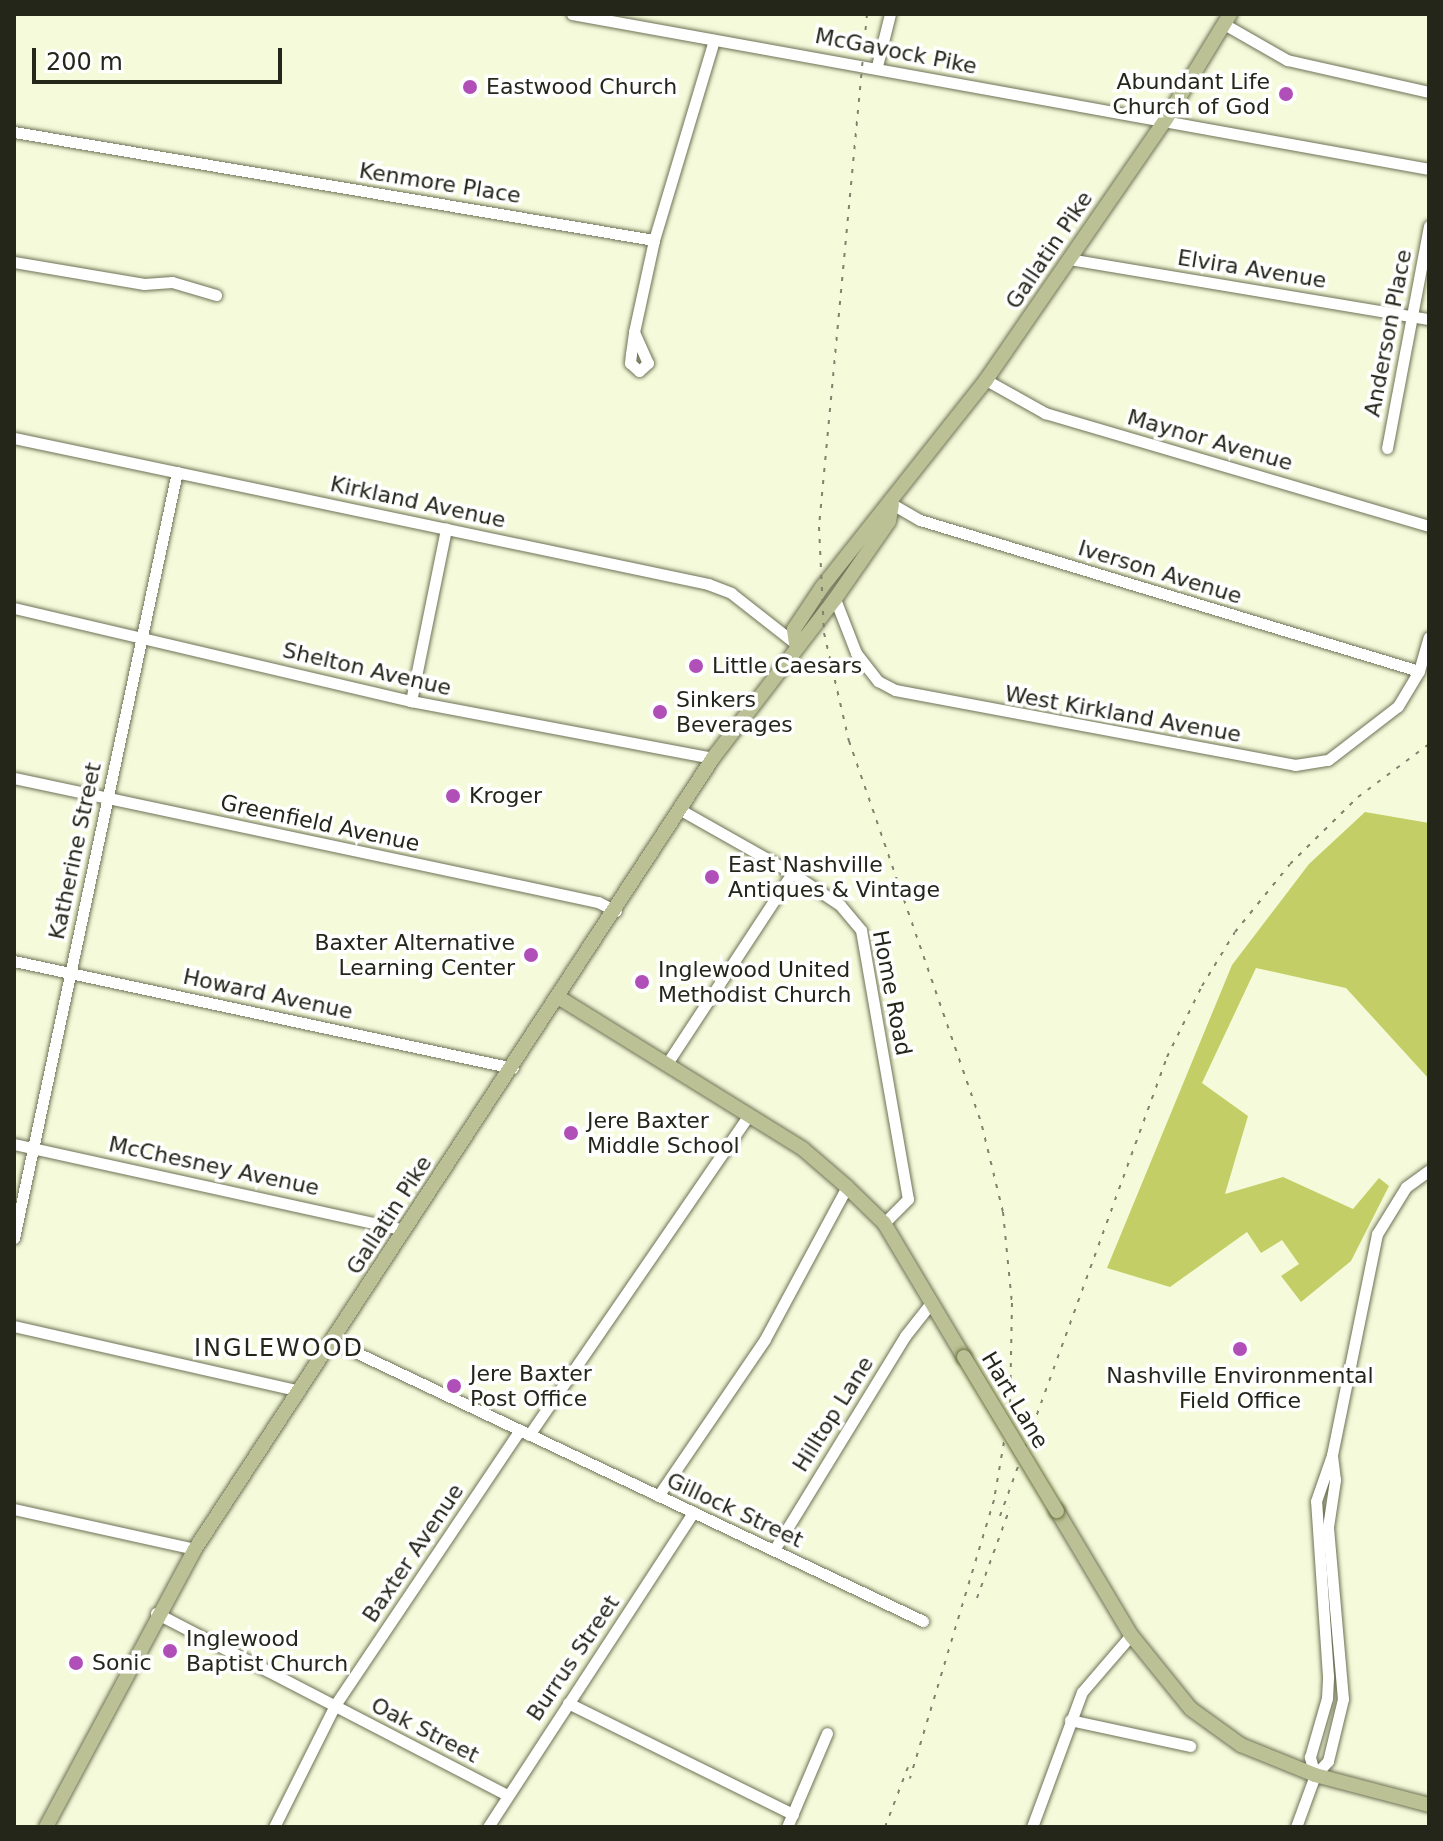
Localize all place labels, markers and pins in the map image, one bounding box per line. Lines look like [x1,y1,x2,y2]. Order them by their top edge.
place label: Abundant Life Church of God [1112,68,1270,120]
place label: Eastwood Church [486,74,677,100]
marker: Eastwood Church [461,78,479,96]
marker: Abundant Life Church of God [1277,85,1295,103]
place label: Little Caesars [712,653,862,679]
marker: Little Caesars [687,657,705,675]
place label: Sinkers Beverages [676,686,793,738]
marker: Sinkers Beverages [651,703,669,721]
place label: Kroger [469,783,542,809]
marker: Kroger [444,787,462,805]
place label: East Nashville Antiques & Vintage [728,851,940,902]
marker: East Nashville Antiques & Vintage [703,868,721,886]
place label: Baxter Alternative Learning Center [315,929,515,980]
marker: Baxter Alternative Learning Center [522,946,540,964]
place label: Inglewood United Methodist Church [658,956,852,1008]
marker: Inglewood United Methodist Church [633,973,651,991]
place label: Jere Baxter Middle School [587,1107,740,1158]
marker: Jere Baxter Middle School [562,1124,580,1142]
marker: Nashville Environmental Field Office [1231,1340,1249,1358]
place label: Jere Baxter Post Office [470,1360,592,1412]
place label: Nashville Environmental Field Office [1106,1362,1374,1414]
marker: Jere Baxter Post Office [445,1377,463,1395]
place label: Inglewood Baptist Church [186,1625,348,1676]
marker: Inglewood Baptist Church [161,1642,179,1660]
place label: Sonic [92,1650,152,1676]
marker: Sonic [67,1654,85,1672]

